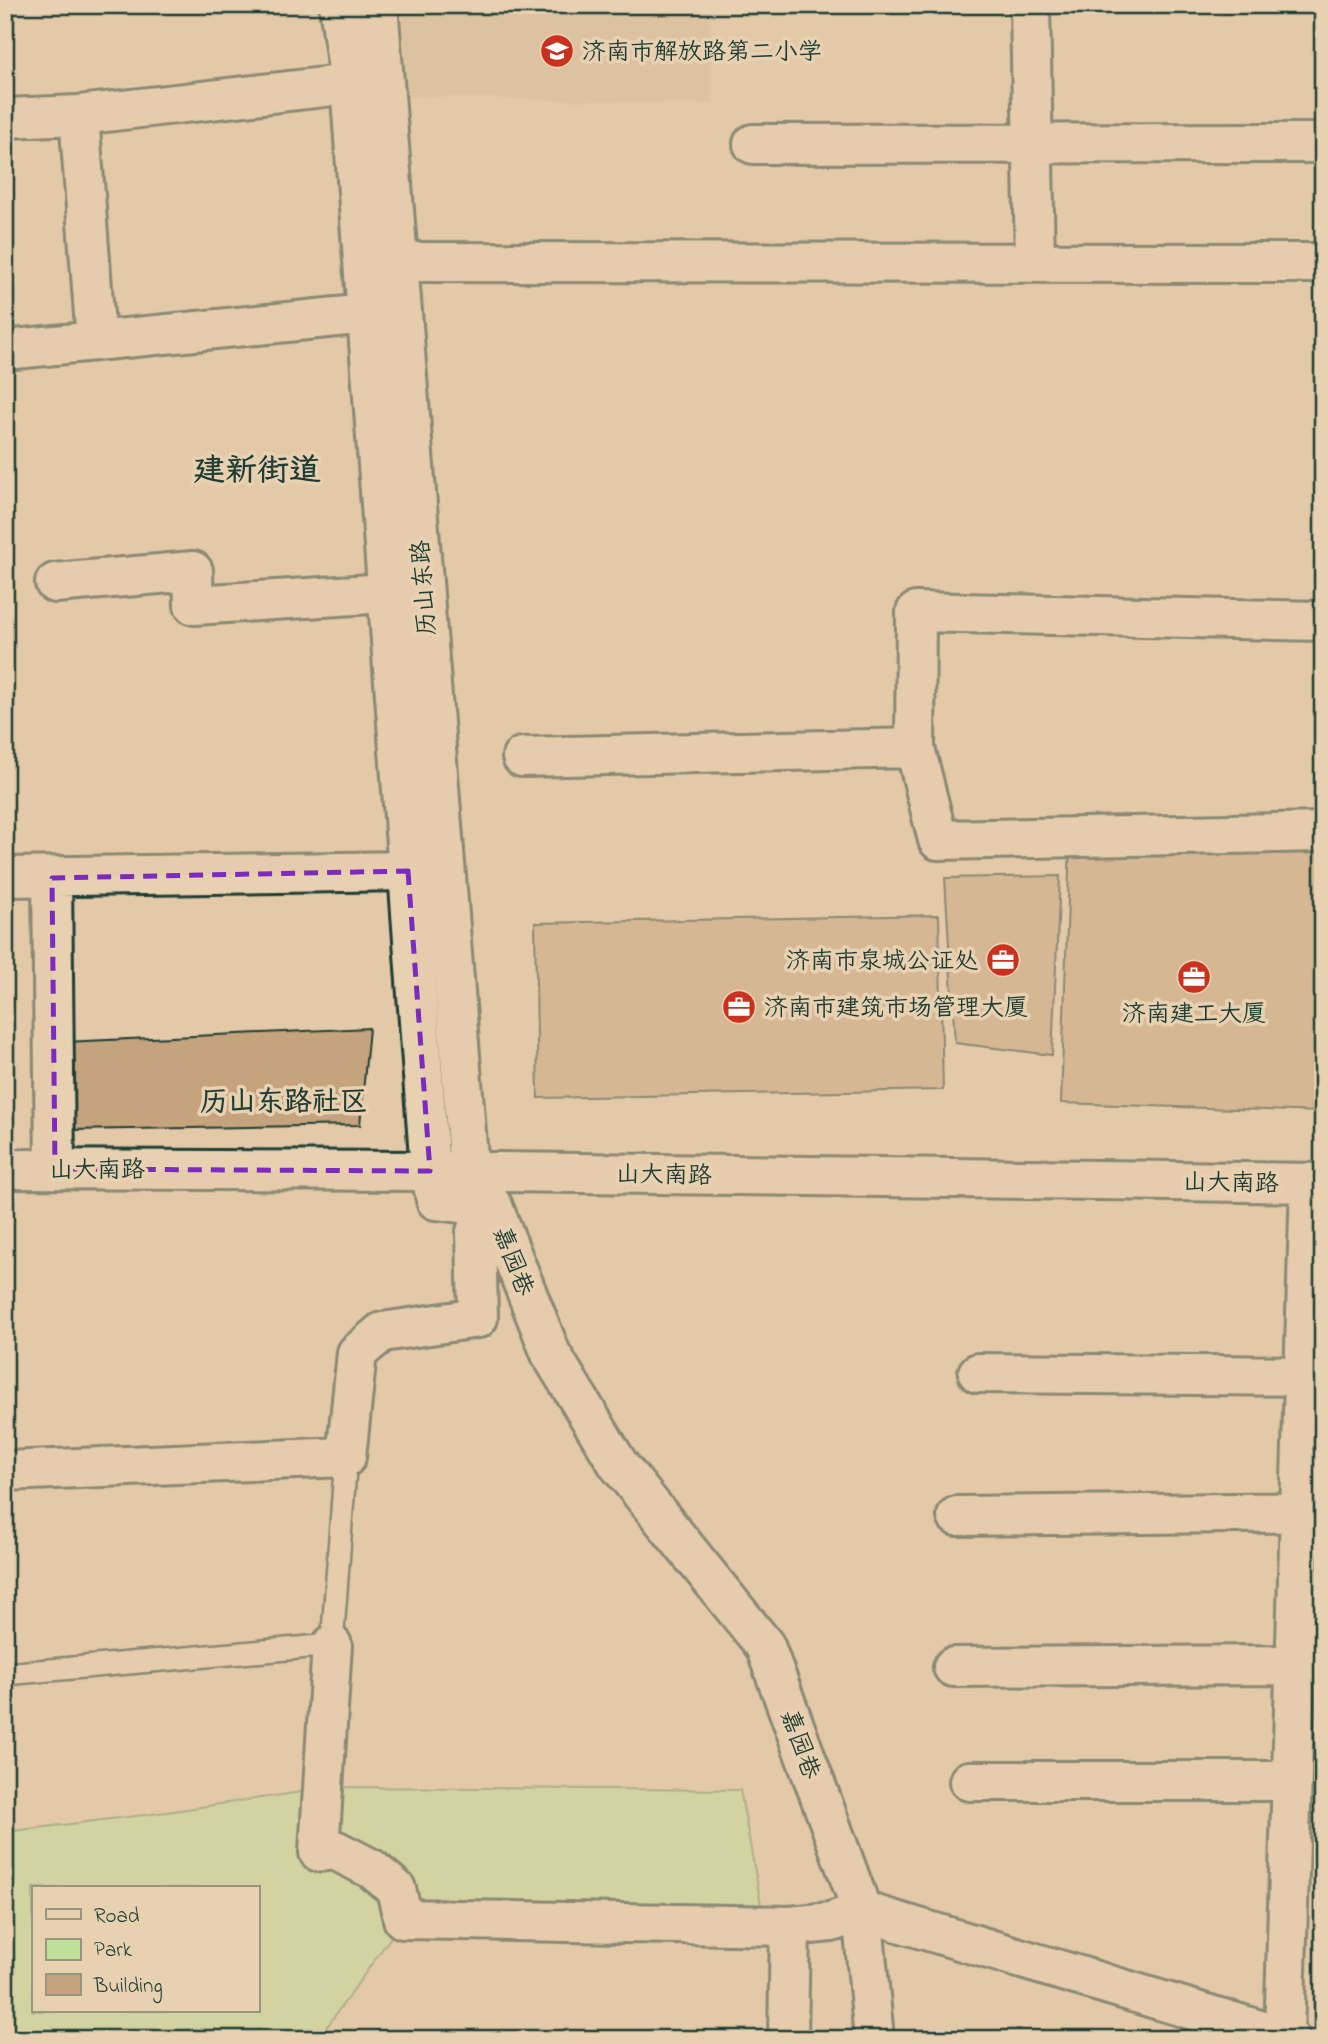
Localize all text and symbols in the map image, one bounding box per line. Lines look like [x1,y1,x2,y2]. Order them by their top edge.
school or university icon: 济南市解放路第二小学 [538,32,576,70]
place label: 济南市解放路第二小学 [582,36,822,71]
district label: 建新街道 [193,449,321,496]
street label: 历山东路 [405,539,446,637]
office icon: 济南市泉城公证处 [984,941,1022,979]
place label: 济南市泉城公证处 [786,945,978,980]
office icon: 济南建工大厦 [1175,958,1213,996]
office icon: 济南市建筑市场管理大厦 [720,988,758,1026]
place label: 济南市建筑市场管理大厦 [764,992,1028,1027]
place label: 济南建工大厦 [1122,998,1266,1033]
district label: 历山东路社区 [200,1083,368,1124]
street label: 山大南路 [49,1154,145,1189]
street label: 山大南路 [616,1158,712,1195]
street label: 山大南路 [1183,1166,1279,1203]
street label: 嘉园巷 [482,1222,541,1302]
street label: 嘉园巷 [770,1705,827,1785]
legend [32,1886,259,2012]
text: Road [94,1902,140,1932]
text: Park [94,1936,133,1966]
text: Building [93,1972,163,2004]

